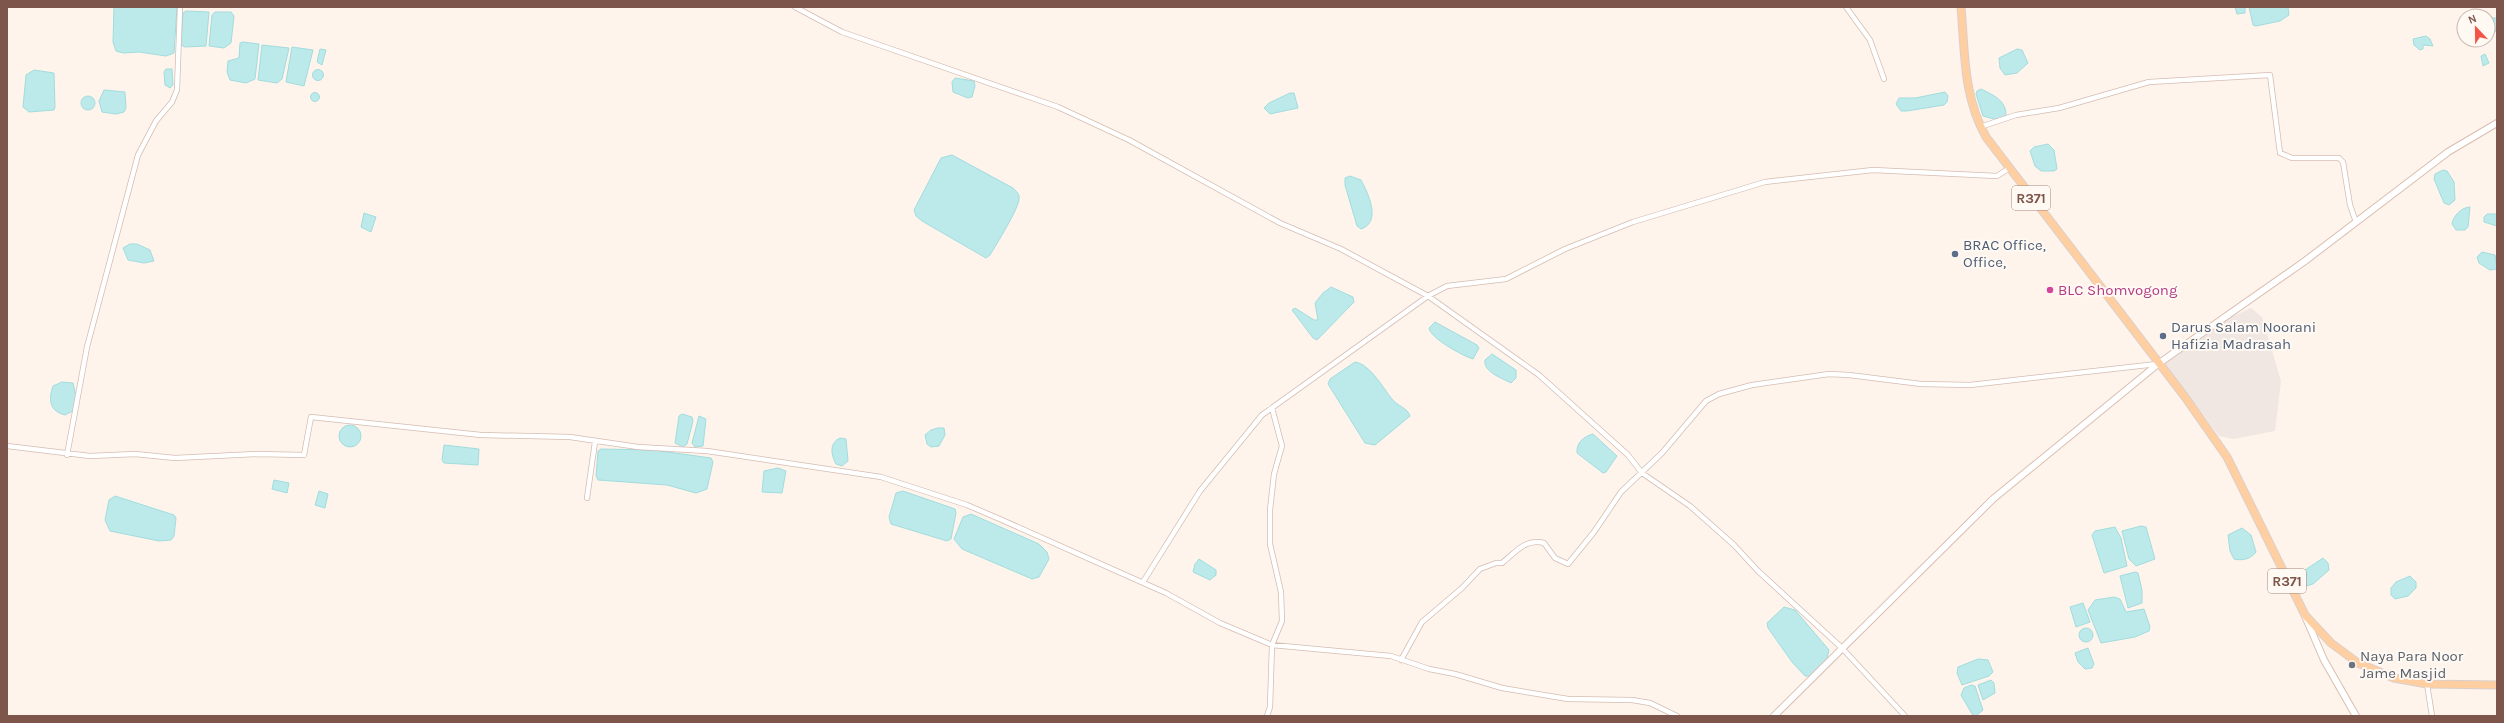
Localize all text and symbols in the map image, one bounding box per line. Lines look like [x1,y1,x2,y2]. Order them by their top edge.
north arrow [2456,8,2496,48]
text: N [2466,12,2479,27]
road number: R371 [2012,186,2050,210]
place label: BRAC Office, Office, [1963,236,2046,271]
marker: BRAC Office, Office, [1950,249,1960,259]
place label: BLC Shomvogong [2058,281,2178,299]
marker: BLC Shomvogong [2045,285,2055,295]
place label: Darus Salam Noorani Hafizia Madrasah [2171,318,2316,353]
marker: Darus Salam Noorani Hafizia Madrasah [2158,331,2168,341]
road number: R371 [2268,569,2306,593]
place label: Naya Para Noor Jame Masjid [2360,647,2464,682]
marker: Naya Para Noor Jame Masjid [2347,660,2357,670]

